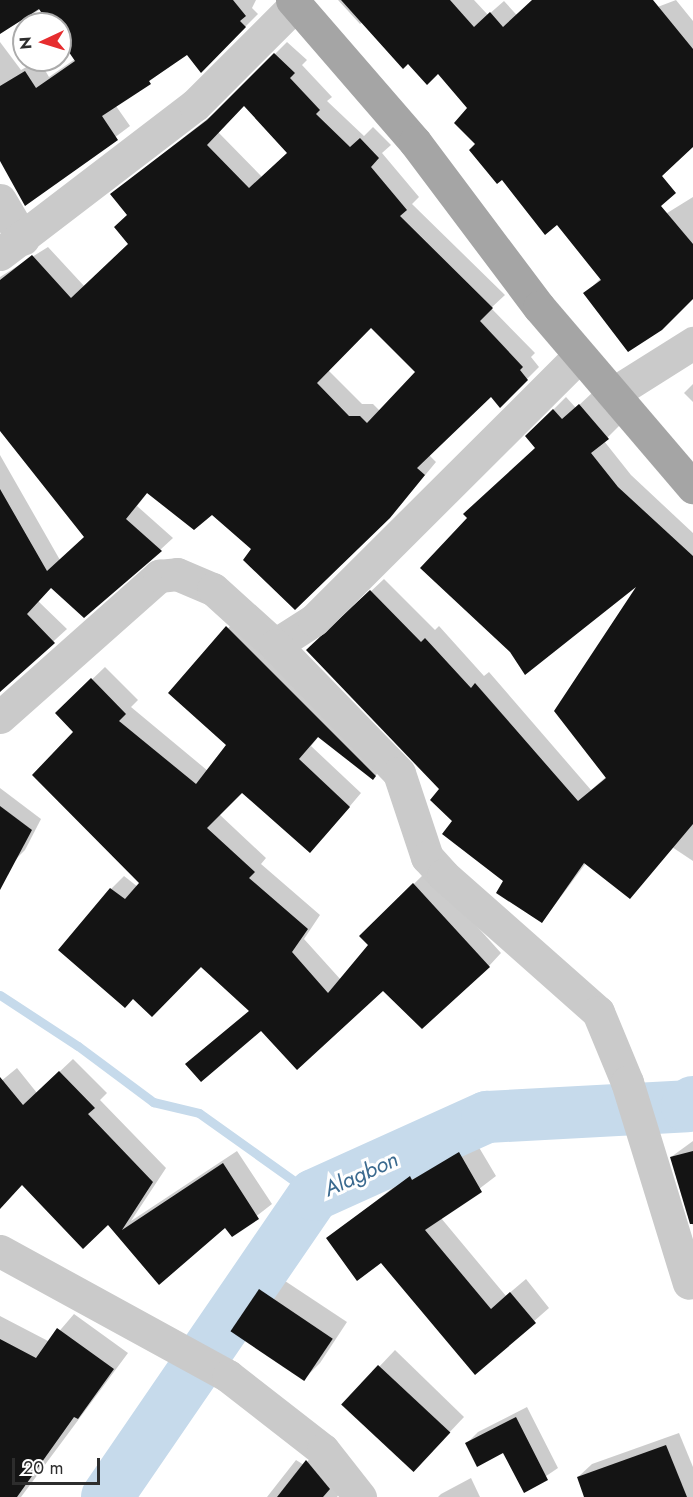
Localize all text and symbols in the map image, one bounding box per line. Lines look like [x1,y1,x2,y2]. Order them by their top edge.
north arrow [12,12,72,72]
text: N [14,36,37,50]
water label: Alagbon [320,1146,402,1202]
scale bar [15,1446,104,1484]
text: 20 m [23,1455,63,1481]

